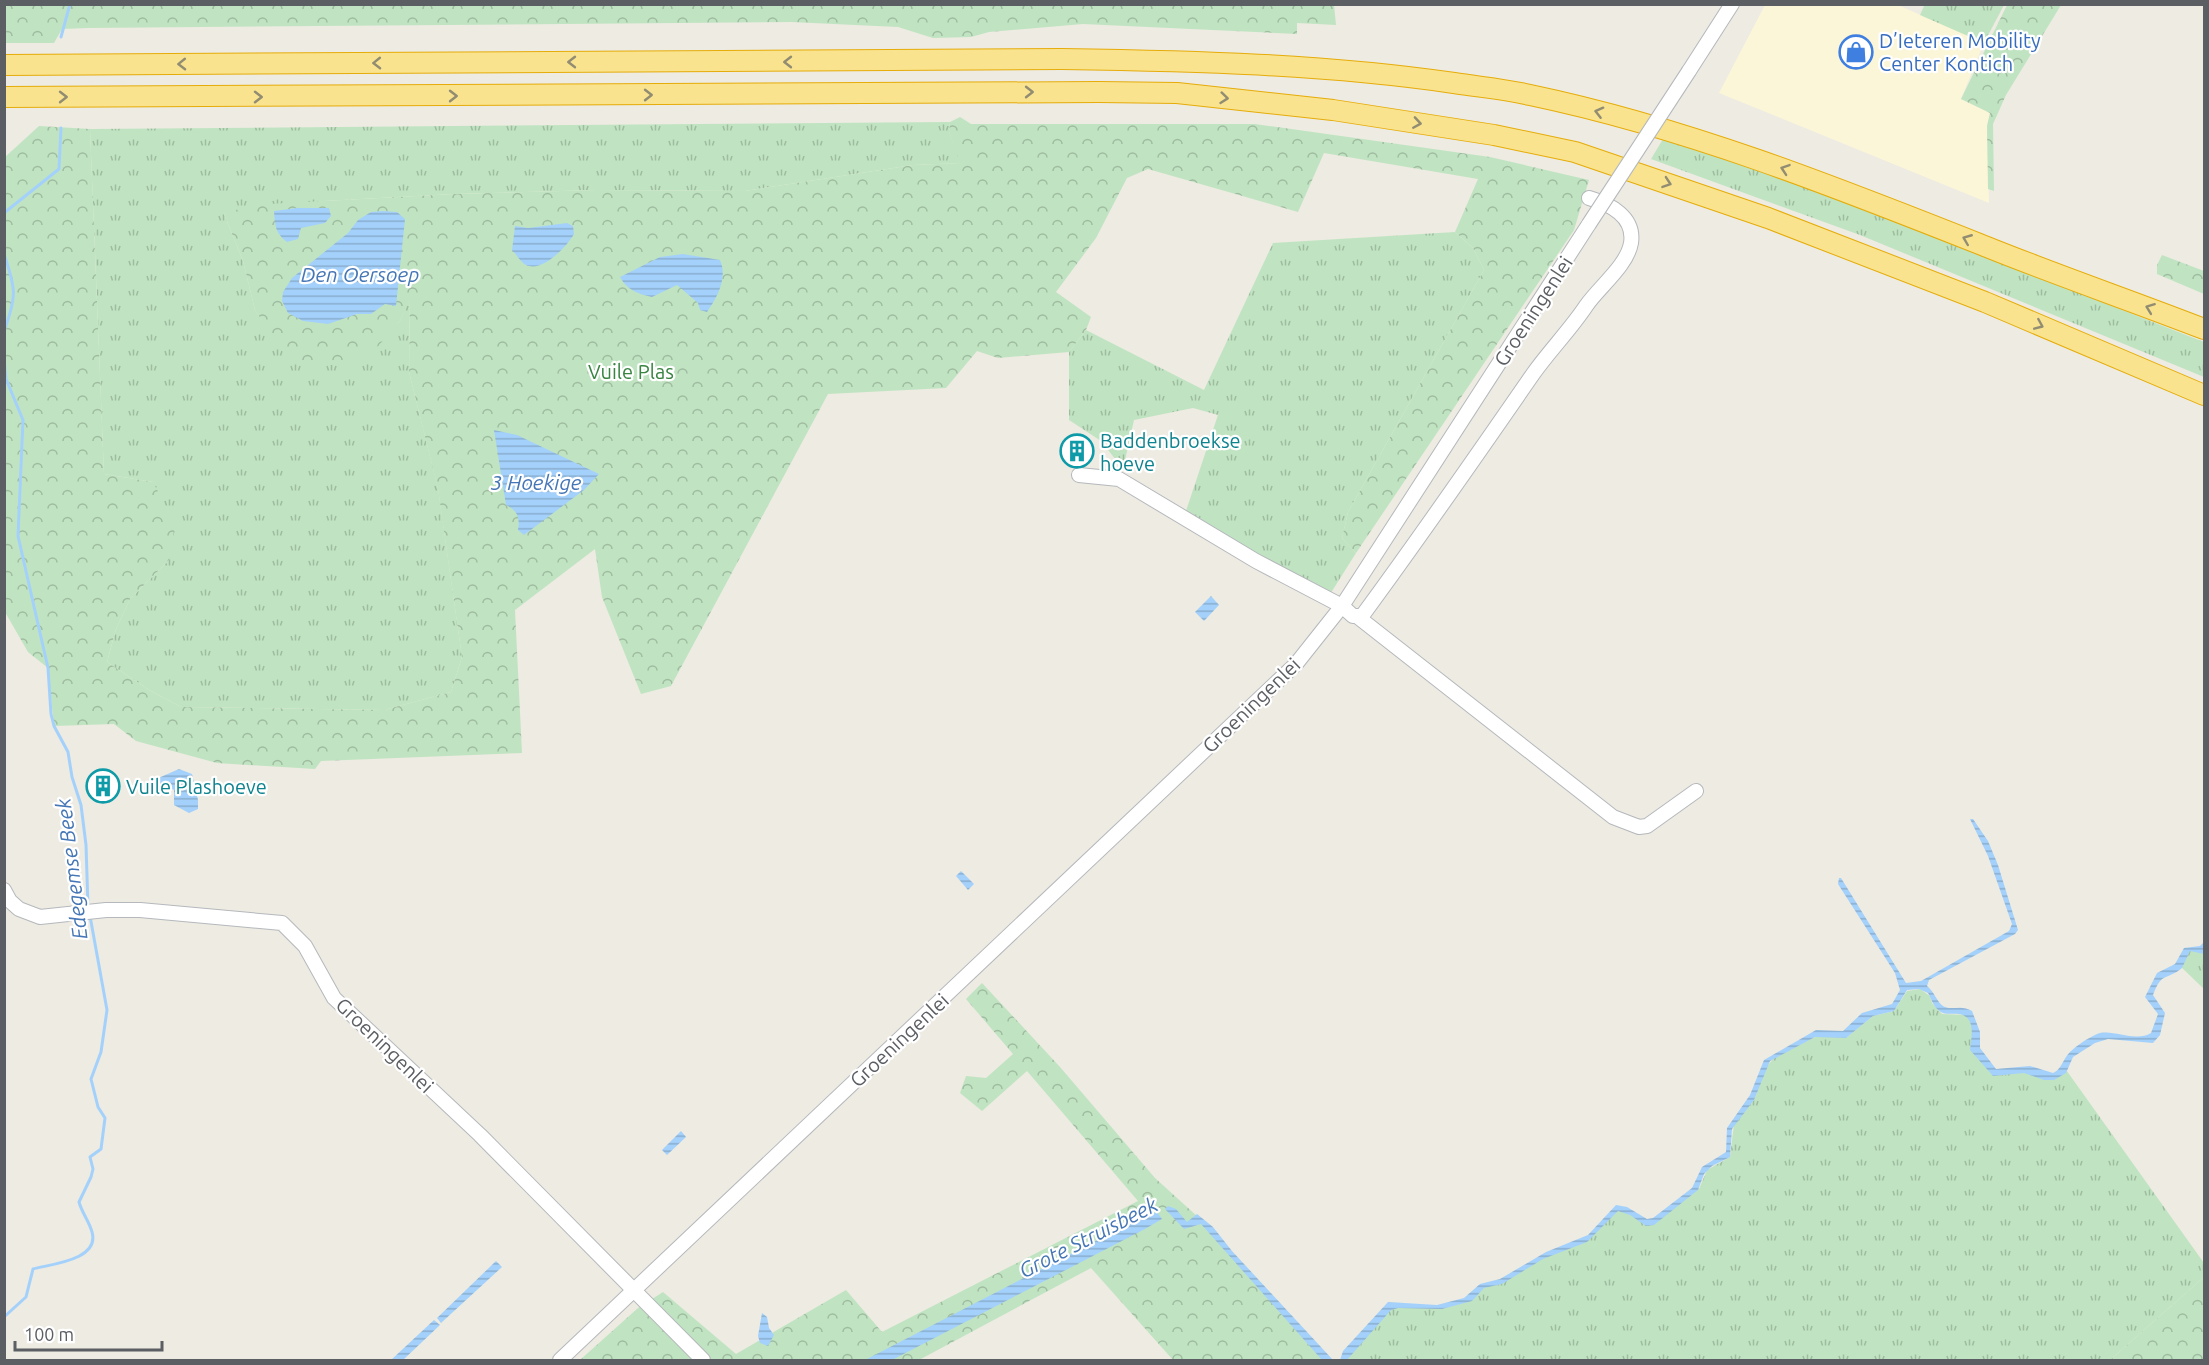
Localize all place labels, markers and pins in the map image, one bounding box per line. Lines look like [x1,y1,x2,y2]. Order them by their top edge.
place label: D’Ieteren Mobility Center Kontich [1879,29,2041,75]
shop icon: D’Ieteren Mobility Center Kontich [1838,34,1874,70]
place label: Baddenbroekse hoeve [1100,429,1241,475]
building icon: Baddenbroekse hoeve [1059,433,1095,469]
building icon: Vuile Plashoeve [85,768,121,804]
place label: Vuile Plashoeve [126,775,267,798]

